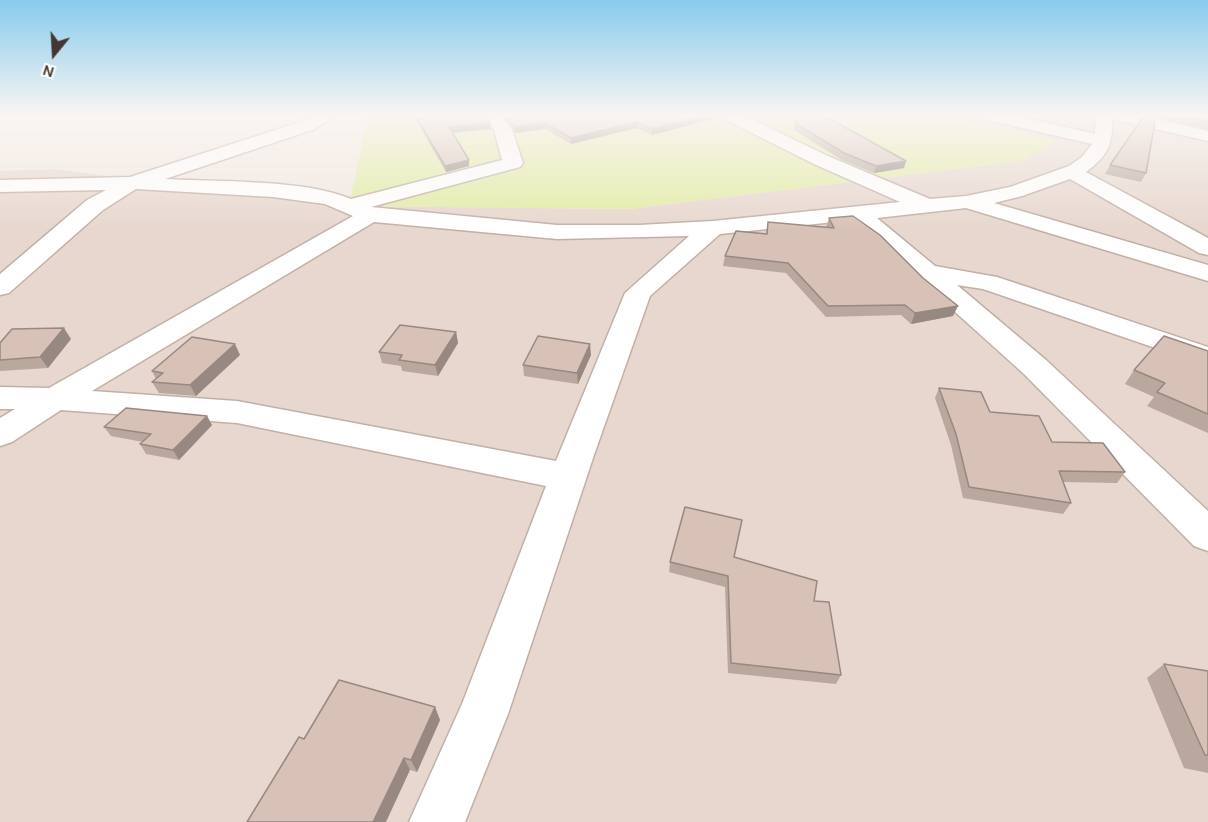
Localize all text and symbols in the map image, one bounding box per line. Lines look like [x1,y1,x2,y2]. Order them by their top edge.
north arrow [24,24,84,84]
text: N [40,61,57,82]

